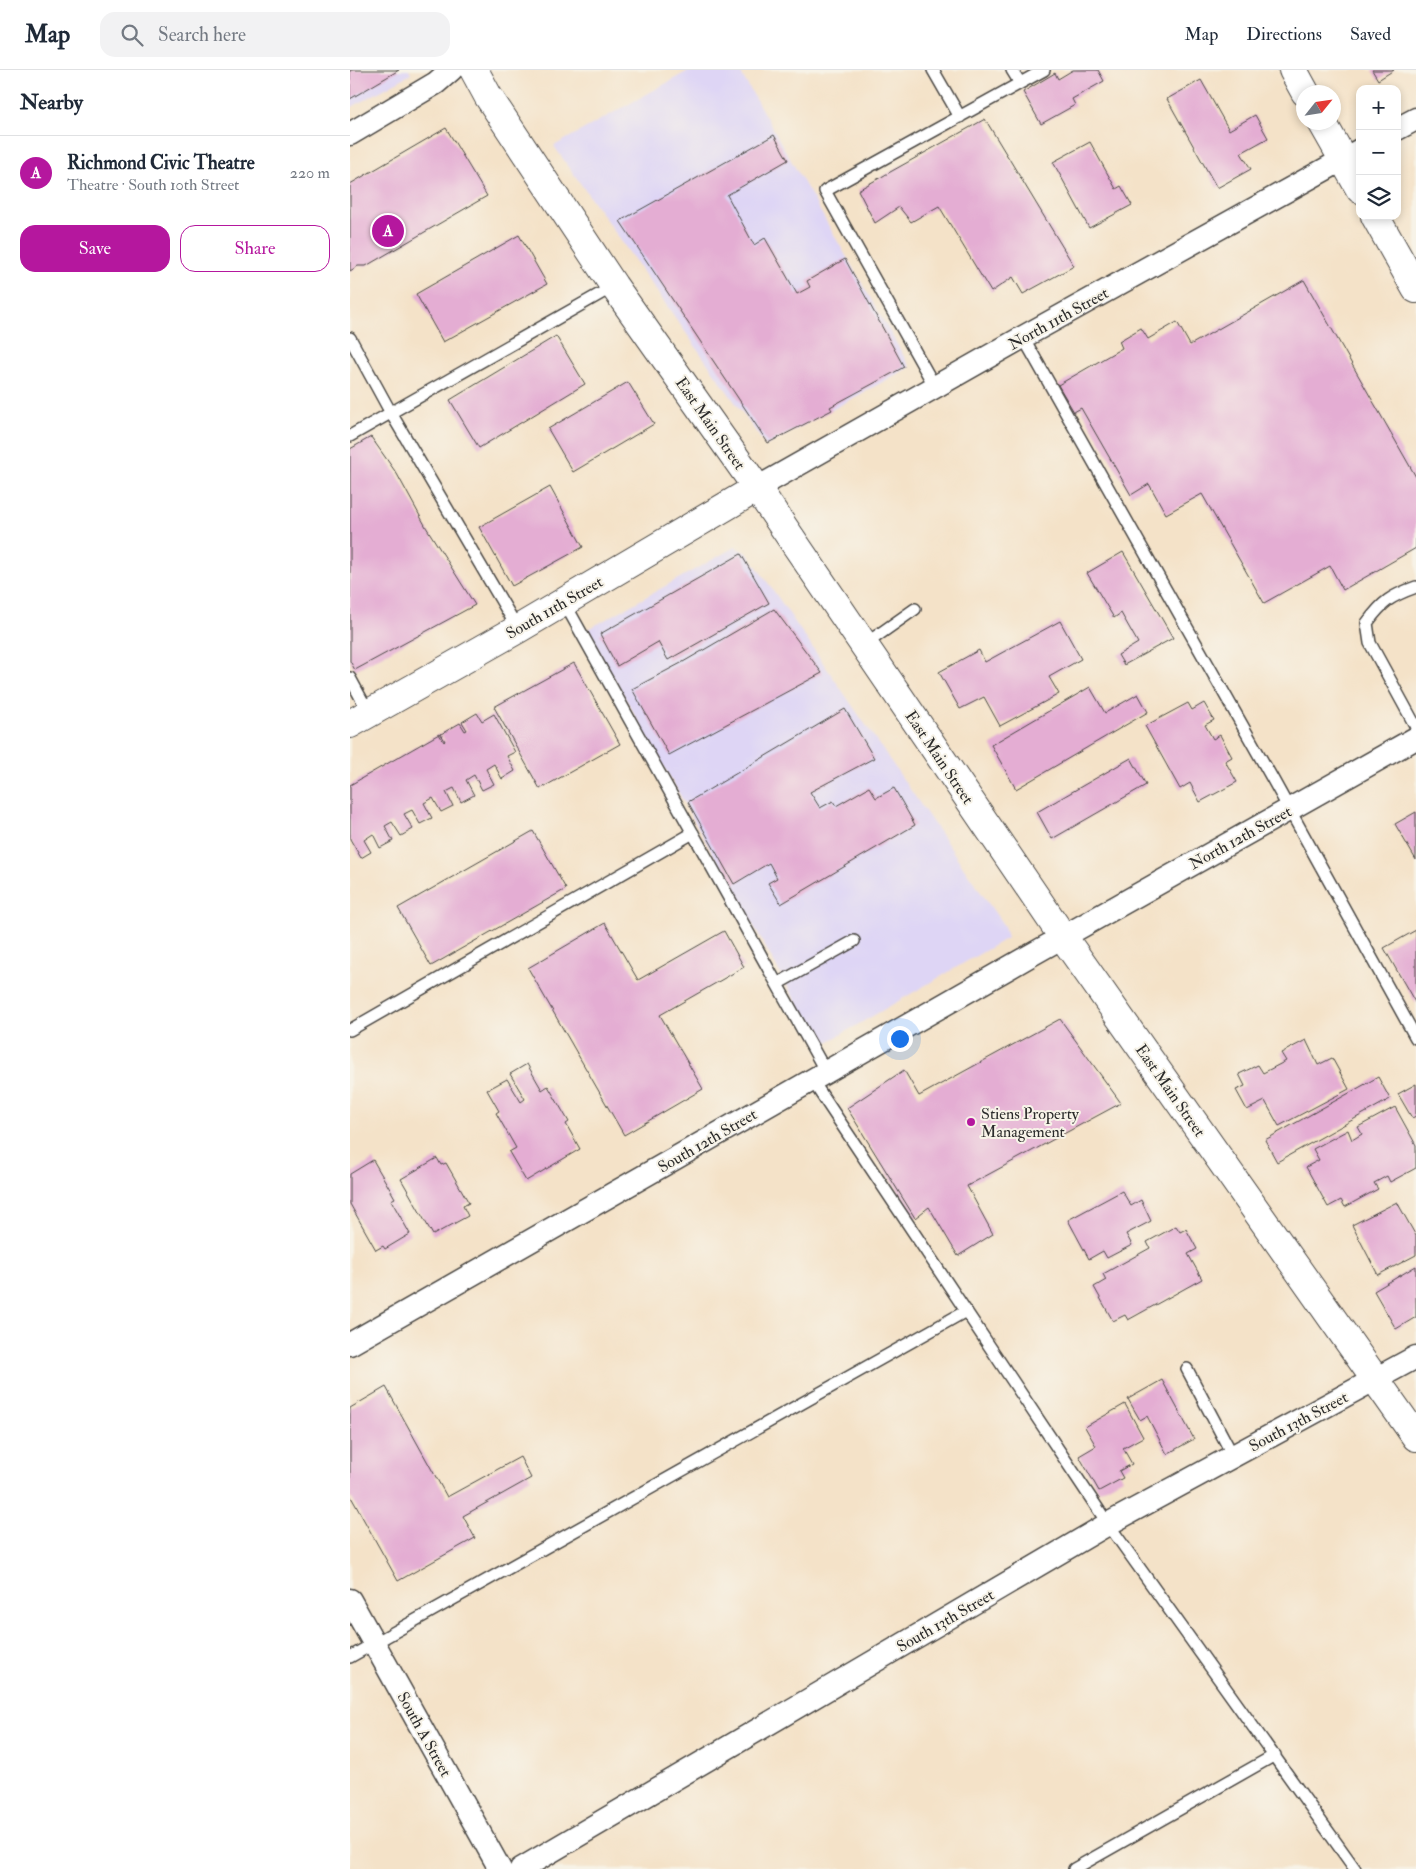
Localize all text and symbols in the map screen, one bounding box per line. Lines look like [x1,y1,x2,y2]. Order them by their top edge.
search box [100,12,450,57]
text: Map [25,19,70,50]
icon: search [118,21,146,49]
text: Search here [158,23,246,47]
text: Map [1185,23,1218,46]
text: Directions [1246,23,1322,46]
text: Saved [1350,23,1391,46]
north arrow [1296,85,1341,130]
map controls [1356,85,1401,220]
button: + [1356,85,1401,130]
text: Nearby [20,89,83,116]
button: − [1356,130,1401,175]
text: Richmond Civic Theatre [67,151,255,175]
text: A [31,163,41,183]
text: 220 m [290,163,330,183]
text: Theatre · South 10th Street [67,175,239,195]
button: layers [1356,175,1401,220]
pin: A [372,212,404,250]
button: Save [20,225,170,272]
button: Share [180,225,330,272]
street label: North 11th Street [1005,283,1112,355]
street label: East Main Street [671,373,750,474]
street label: South 11th Street [502,572,607,644]
street label: East Main Street [901,707,978,808]
street label: North 12th Street [1186,802,1295,874]
your location [887,1026,913,1052]
street label: East Main Street [1131,1040,1210,1141]
street label: South 12th Street [654,1104,761,1177]
place label: Stiens Property Management [981,1104,1080,1142]
marker: Stiens Property Management [965,1116,977,1128]
street label: South 13th Street [1246,1387,1351,1456]
street label: South 13th Street [893,1585,998,1657]
street label: South A Street [393,1689,456,1780]

